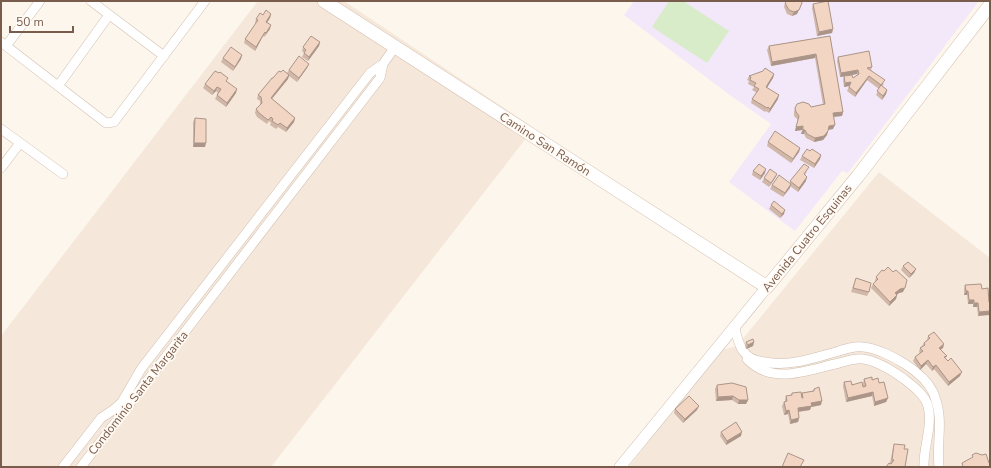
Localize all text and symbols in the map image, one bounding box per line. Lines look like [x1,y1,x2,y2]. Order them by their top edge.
scale bar [10,8,73,34]
text: 50 m [16,14,44,30]
street label: Camino San Ramón [496,109,594,179]
street label: Avenida Cuatro Esquinas [759,181,856,295]
street label: Condominio Santa Margarita [85,328,191,458]

